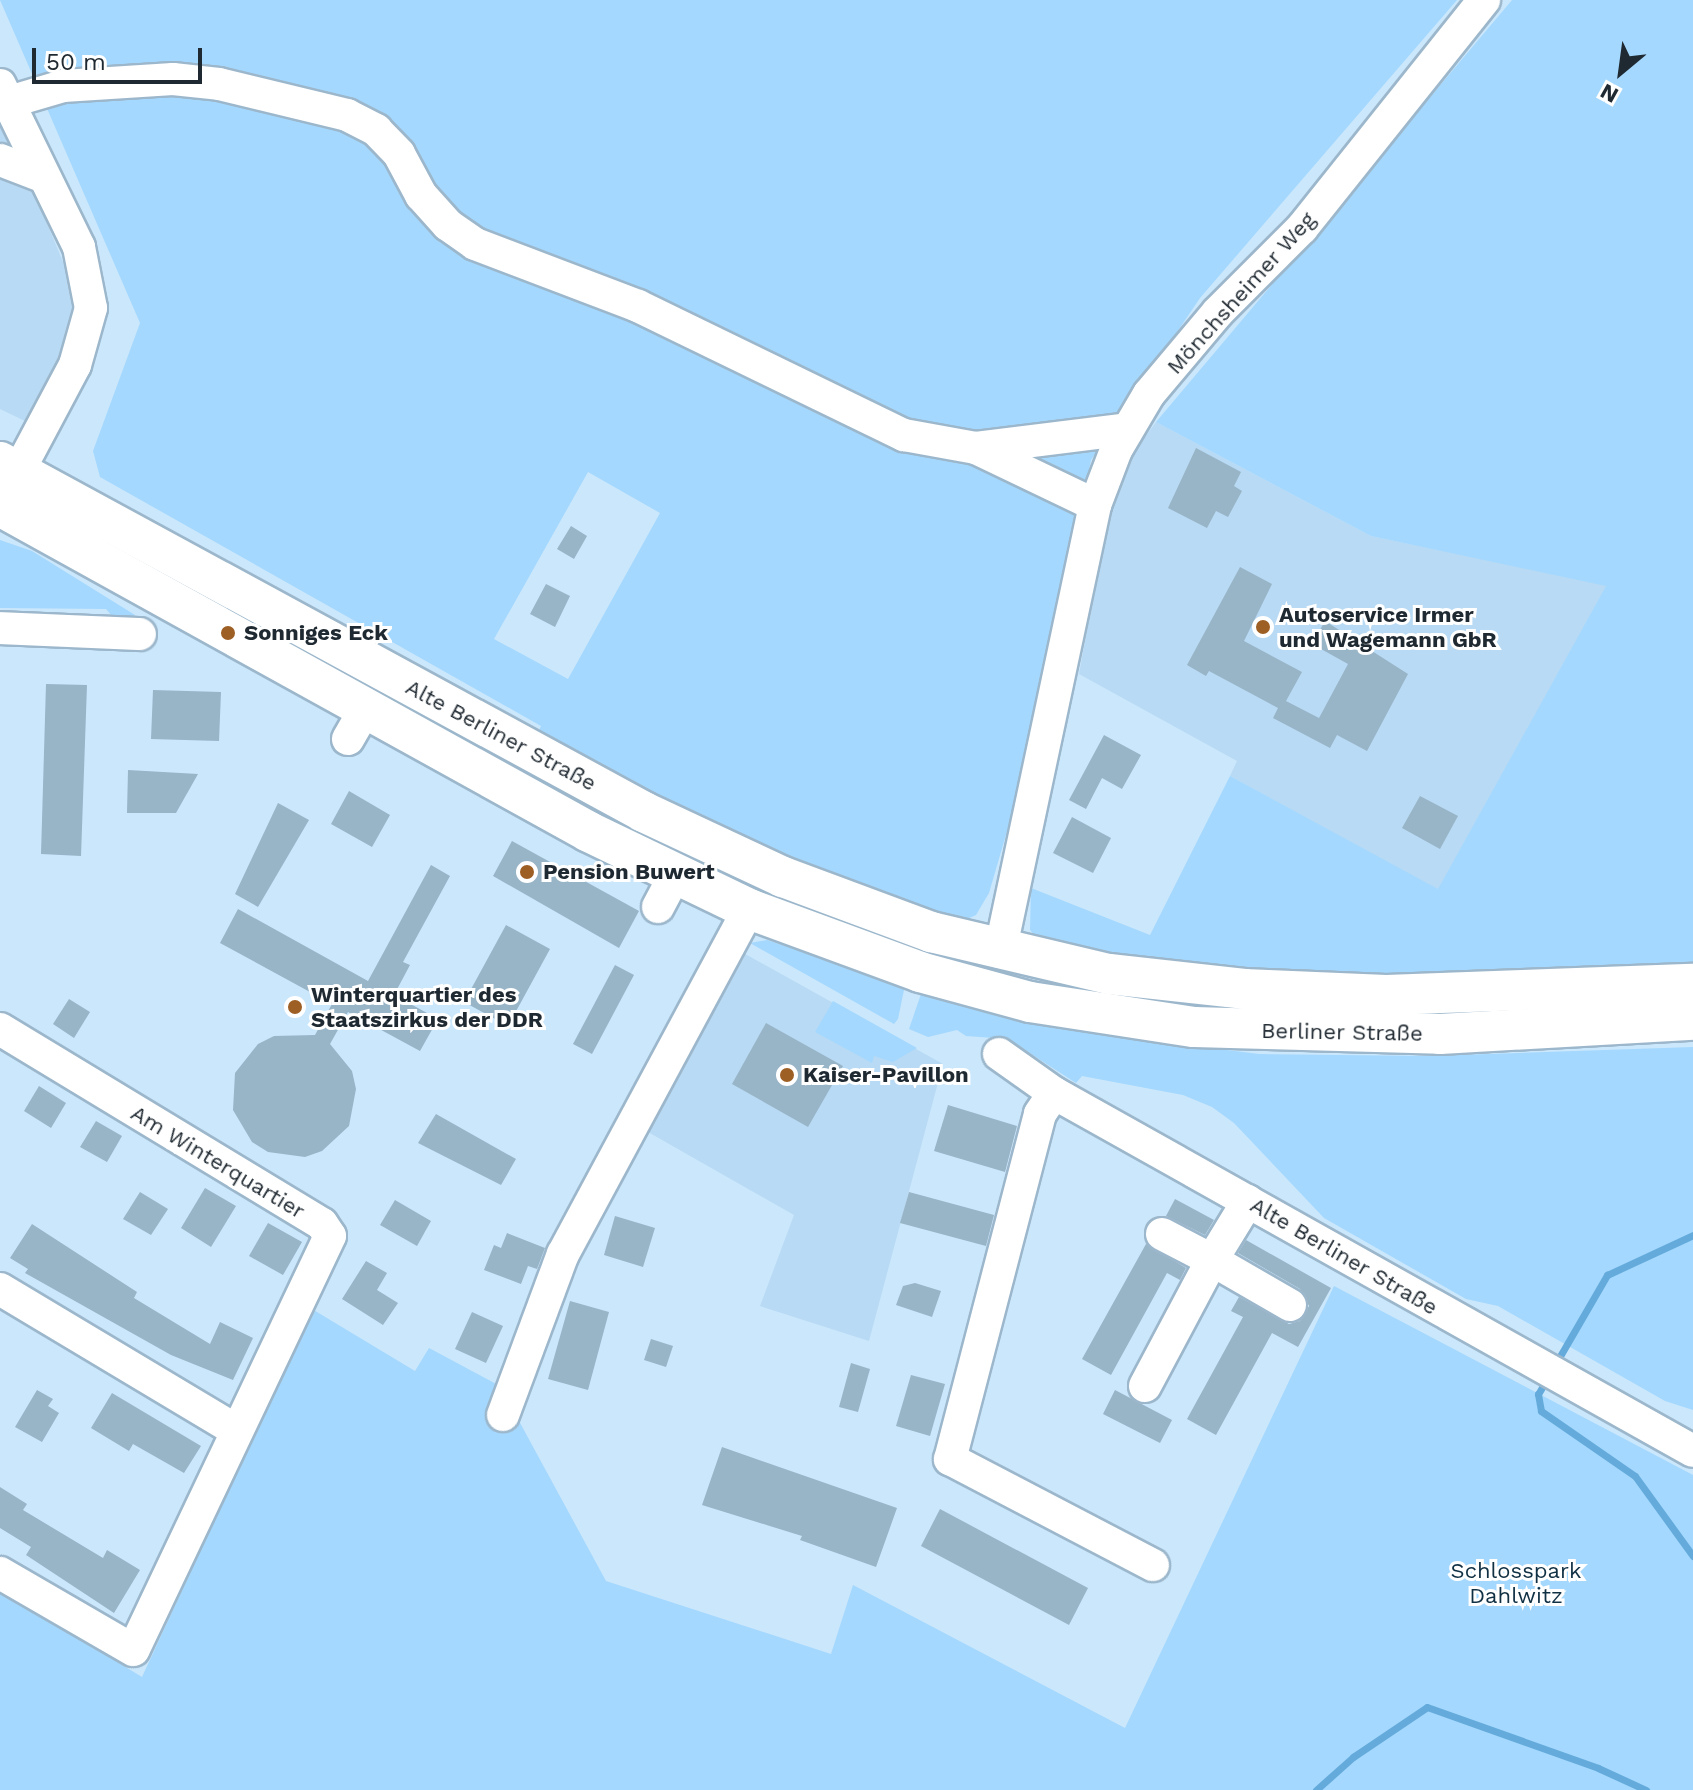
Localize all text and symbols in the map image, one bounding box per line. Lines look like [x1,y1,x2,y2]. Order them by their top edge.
scale bar [36,32,206,82]
north arrow [1581,32,1661,112]
text: 50 m [46,48,106,76]
text: N [1596,79,1622,108]
street label: Mönchsheimer Weg [1161,206,1321,380]
place label: Autoservice Irmer und Wagemann GbR [1279,601,1497,652]
marker: Autoservice Irmer und Wagemann GbR [1254,618,1272,636]
place label: Sonniges Eck [244,620,388,646]
marker: Sonniges Eck [219,624,237,642]
street label: Alte Berliner Straße [401,674,601,796]
place label: Pension Buwert [543,859,715,885]
marker: Pension Buwert [518,863,536,881]
place label: Winterquartier des Staatszirkus der DDR [311,981,543,1032]
marker: Winterquartier des Staatszirkus der DDR [286,998,304,1016]
street label: Berliner Straße [1261,1017,1423,1047]
place label: Kaiser-Pavillon [803,1062,969,1088]
marker: Kaiser-Pavillon [778,1066,796,1084]
street label: Am Winterquartier [126,1099,310,1225]
street label: Alte Berliner Straße [1245,1191,1443,1321]
park label: Schlosspark Dahlwitz [1451,1557,1581,1608]

